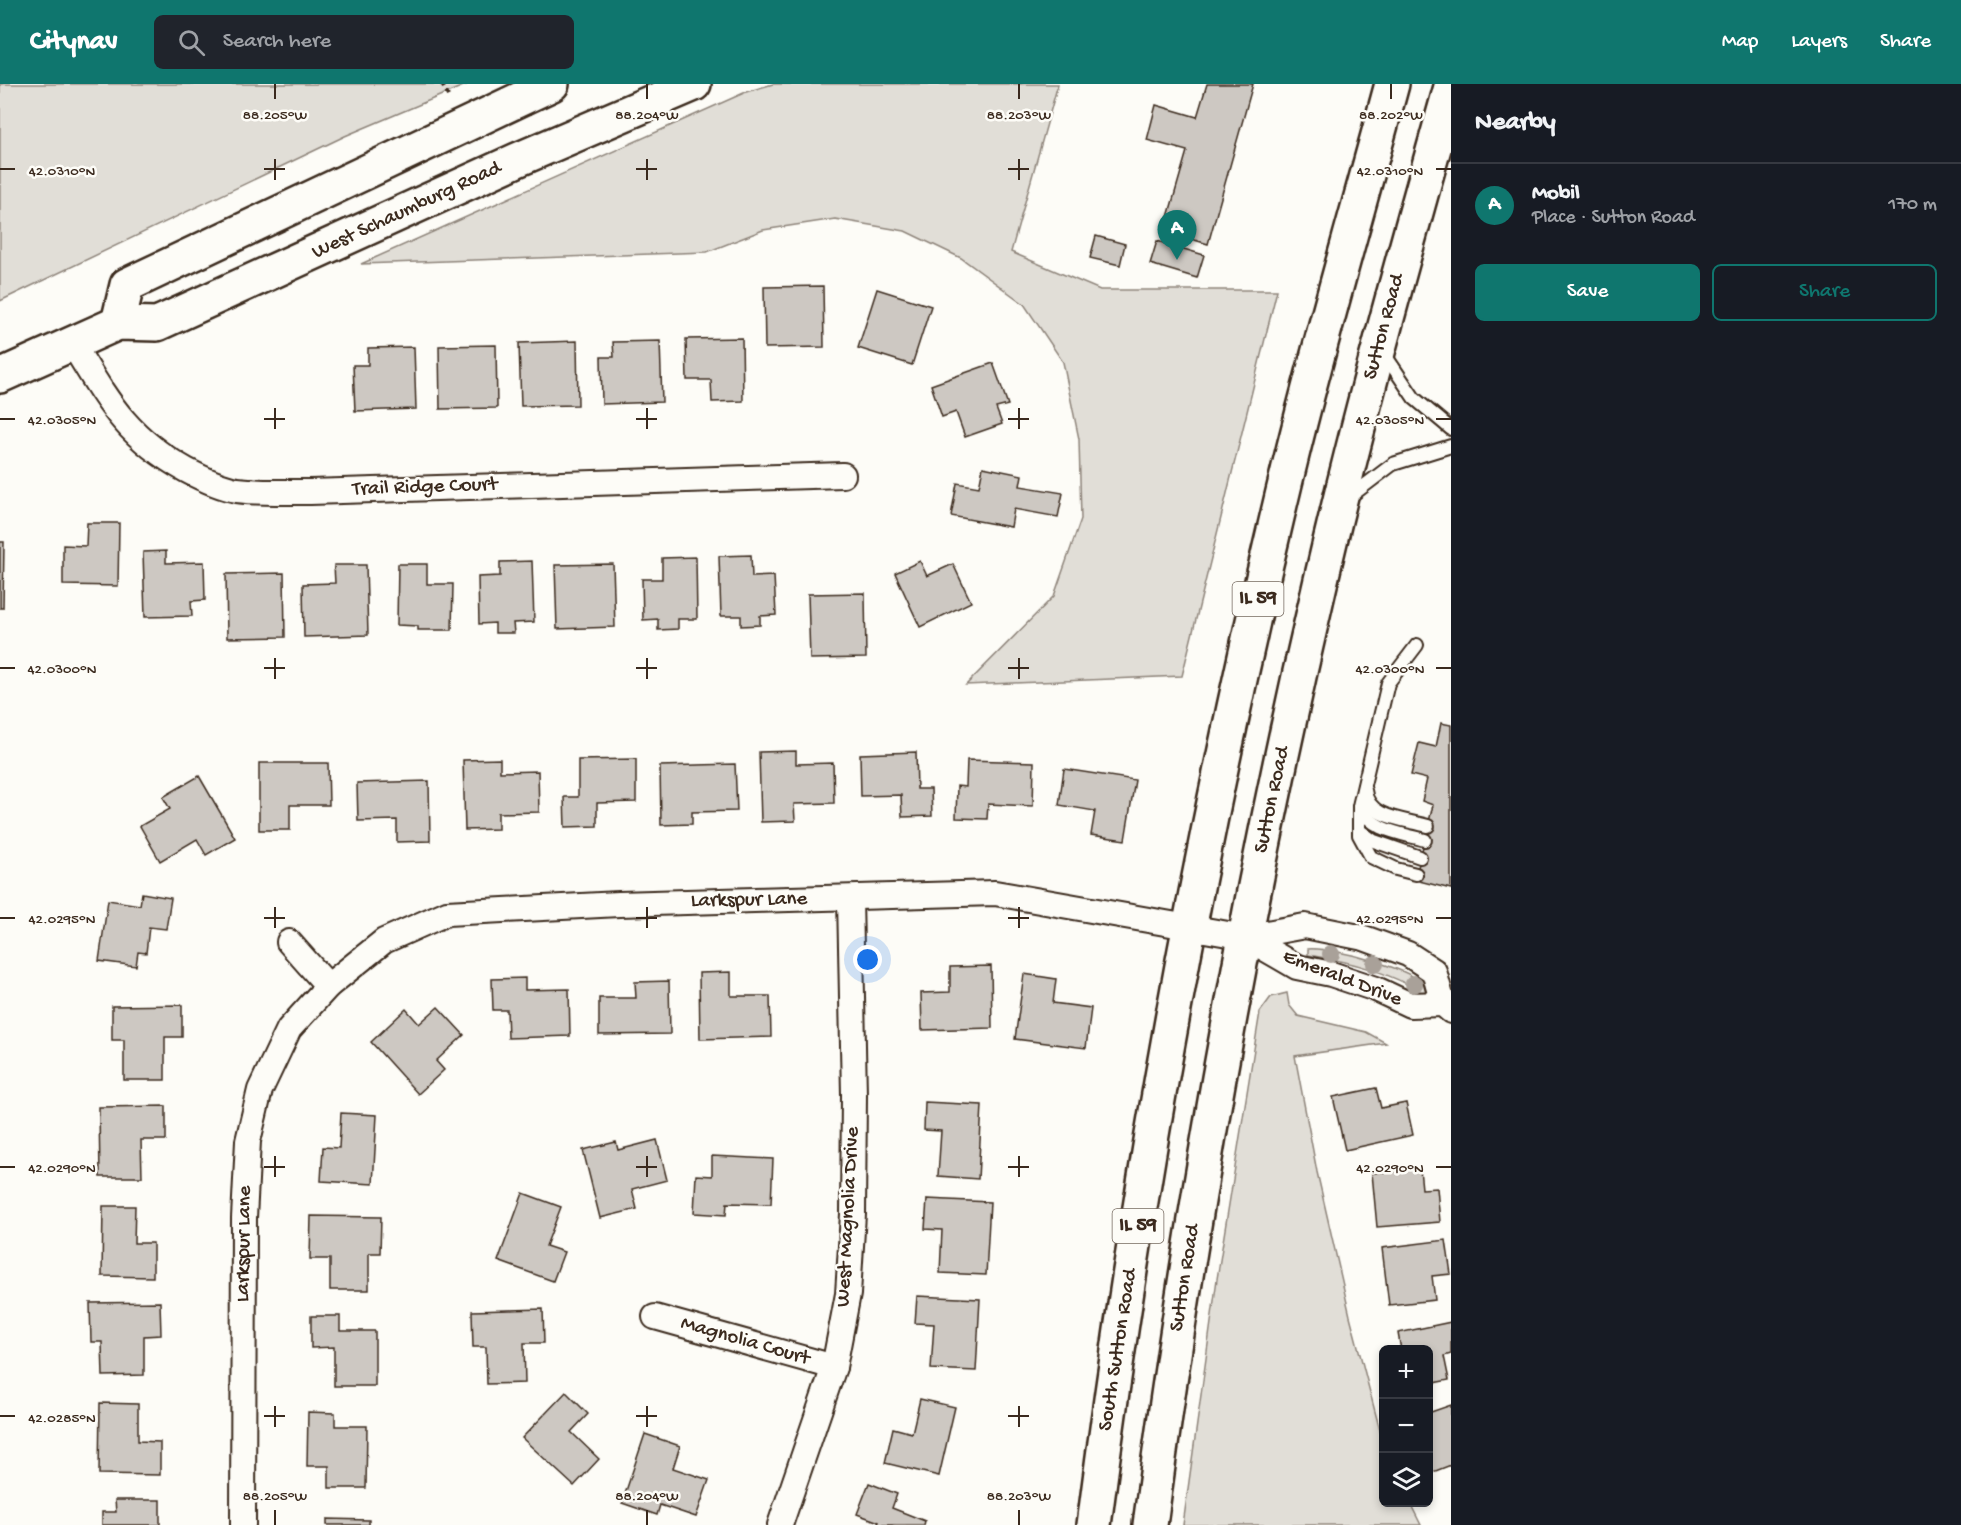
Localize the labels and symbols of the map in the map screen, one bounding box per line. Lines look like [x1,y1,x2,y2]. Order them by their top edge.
text: 88.205°W [243,107,307,125]
text: 88.204°W [615,107,679,125]
text: 88.203°W [987,107,1051,125]
text: 88.202°W [1359,107,1423,125]
street label: West Schaumburg Road [308,155,507,266]
text: 42.0310°N [29,163,95,181]
text: 42.0310°N [1357,163,1423,181]
pin: A [1158,210,1196,260]
street label: Sutton Road [1359,270,1412,383]
text: 42.0305°N [28,412,96,430]
text: 42.0305°N [1356,412,1424,430]
street label: Trail Ridge Court [351,473,500,503]
road number: IL 59 [1232,582,1284,616]
text: 42.0300°N [27,661,97,679]
text: 42.0300°N [1355,661,1425,679]
street label: Sutton Road [1249,743,1297,856]
street label: Larkspur Lane [690,887,809,915]
text: 42.0295°N [29,911,96,929]
text: 42.0295°N [1357,911,1424,929]
your location [853,945,882,974]
street label: Emerald Drive [1279,945,1406,1014]
street label: West Magnolia Drive [832,1125,866,1308]
text: 42.0290°N [28,1160,96,1178]
text: 42.0290°N [1356,1160,1424,1178]
street label: Larkspur Lane [231,1184,259,1303]
road number: IL 59 [1112,1209,1164,1243]
street label: Sutton Road [1165,1221,1207,1334]
street label: South Sutton Road [1094,1265,1144,1433]
street label: Magnolia Court [678,1312,815,1373]
text: 42.0285°N [28,1410,96,1428]
text: 88.205°W [243,1488,307,1506]
text: 88.204°W [615,1488,679,1506]
text: 88.203°W [987,1488,1051,1506]

